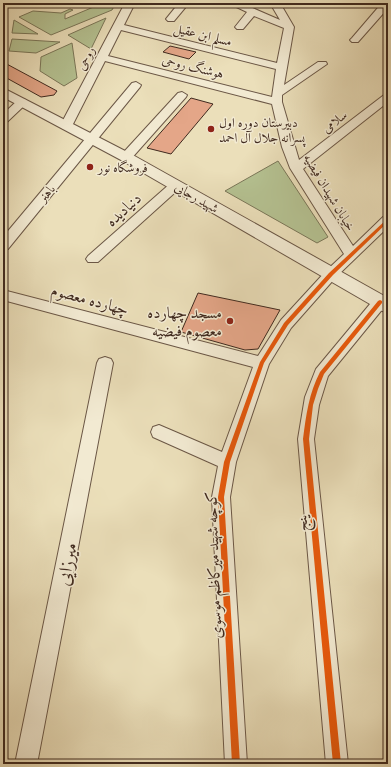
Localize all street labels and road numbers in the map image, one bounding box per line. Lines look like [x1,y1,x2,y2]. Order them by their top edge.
street label: مسلم ابن عقیل [171,20,234,55]
street label: روحی [73,44,100,74]
street label: هوشنگ روحی [160,51,226,84]
street label: سلامی [319,107,352,138]
street label: خیابان شهیدان فیضیه [298,151,359,235]
street label: شهید رجایی [171,179,221,219]
street label: باهنر [33,181,60,209]
street label: دنیادیده [102,188,148,233]
street label: چهارده معصوم [48,280,131,324]
street label: کوچه شهید میرکاظم موسوی [201,491,232,639]
street label: ینج [291,513,317,533]
street label: میرزایی [51,541,86,588]

